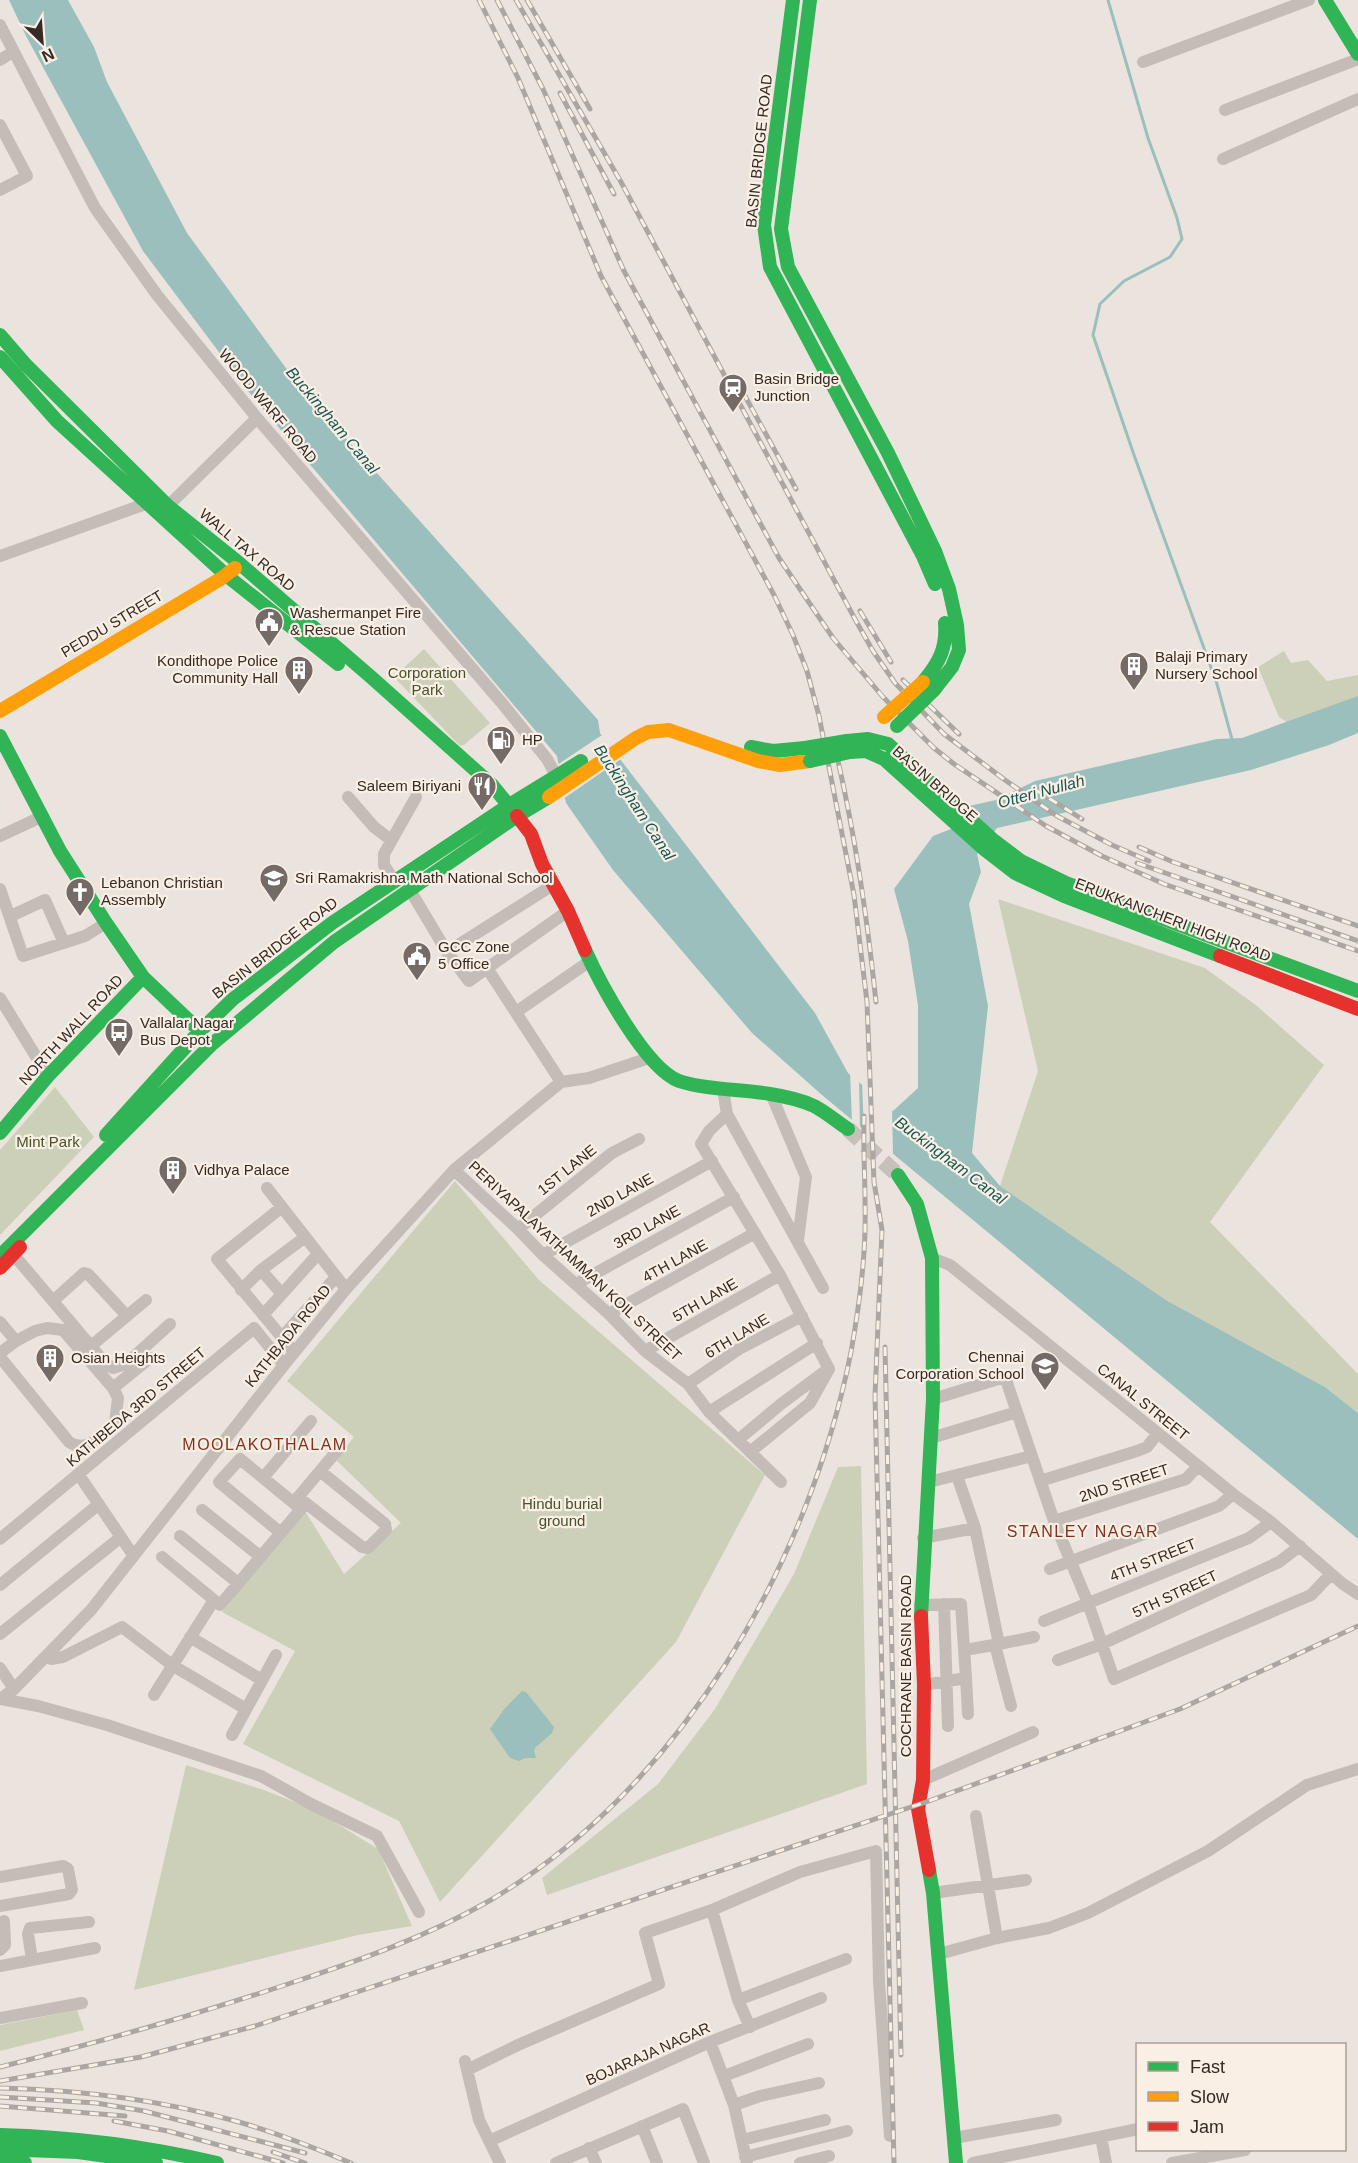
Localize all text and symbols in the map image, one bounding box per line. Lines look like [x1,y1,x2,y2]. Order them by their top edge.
north arrow [12,12,72,72]
text: N [39,45,57,65]
street label: BASIN BRIDGE ROAD [742,73,775,229]
street label: WOOD WARF ROAD [216,345,321,466]
water label: Buckingham Canal [283,363,383,478]
place label: Basin Bridge Junction [754,370,839,404]
station icon: Basin Bridge Junction [717,372,749,414]
street label: WALL TAX ROAD [196,505,299,595]
street label: PEDDU STREET [58,586,166,661]
place label: Washermanpet Fire & Rescue Station [290,604,421,638]
public building icon: Washermanpet Fire & Rescue Station [253,606,285,648]
place label: Balaji Primary Nursery School [1155,648,1258,682]
building icon: Balaji Primary Nursery School [1118,650,1150,692]
place label: Kondithope Police Community Hall [157,652,278,686]
building icon: Kondithope Police Community Hall [283,654,315,696]
park label: Corporation Park [388,664,466,698]
fuel station icon: HP [485,724,517,766]
place label: HP [522,731,543,748]
water label: Buckingham Canal [591,741,679,864]
street label: BASIN BRIDGE [889,742,981,825]
restaurant icon: Saleem Biriyani [466,770,498,812]
water label: Otteri Nullah [996,772,1086,811]
place label: Saleem Biriyani [357,777,461,794]
school or university icon: Sri Ramakrishna Math National School [258,862,290,904]
place label: Sri Ramakrishna Math National School [295,869,553,886]
place label: Lebanon Christian Assembly [101,874,223,908]
street label: ERUKKANCHERI HIGH ROAD [1073,874,1274,965]
church icon: Lebanon Christian Assembly [64,876,96,918]
street label: BASIN BRIDGE ROAD [209,893,341,1002]
place label: GCC Zone 5 Office [438,938,510,972]
public building icon: GCC Zone 5 Office [401,940,433,982]
street label: NORTH WALL ROAD [15,971,126,1088]
place label: Vallalar Nagar Bus Depot [140,1014,234,1048]
bus stop icon: Vallalar Nagar Bus Depot [103,1016,135,1058]
water label: Buckingham Canal [892,1113,1010,1208]
park label: Mint Park [16,1133,80,1150]
street label: 1ST LANE [534,1141,599,1198]
building icon: Vidhya Palace [157,1154,189,1196]
street label: PERIYAPALAYATHAMMAN KOIL STREET [465,1157,685,1364]
place label: Vidhya Palace [194,1161,290,1178]
street label: 2ND LANE [584,1169,656,1220]
street label: 3RD LANE [611,1201,683,1252]
street label: 4TH LANE [639,1236,710,1285]
street label: 5TH LANE [669,1274,740,1325]
street label: KATHBADA ROAD [241,1281,334,1390]
street label: 6TH LANE [702,1310,772,1361]
building icon: Osian Heights [34,1342,66,1384]
street label: KATHBEDA 3RD STREET [63,1343,209,1470]
place label: Chennai Corporation School [896,1348,1024,1382]
place label: Osian Heights [71,1349,165,1366]
school or university icon: Chennai Corporation School [1029,1350,1061,1392]
street label: CANAL STREET [1094,1360,1192,1444]
district label: MOOLAKOTHALAM [182,1436,348,1453]
street label: 2ND STREET [1077,1460,1171,1505]
park label: Hindu burial ground [522,1495,602,1529]
district label: STANLEY NAGAR [1007,1523,1159,1540]
street label: 4TH STREET [1107,1534,1199,1585]
street label: 5TH STREET [1130,1566,1220,1621]
street label: COCHRANE BASIN ROAD [897,1575,914,1757]
street label: BOJARAJA NAGAR [583,2018,713,2089]
legend [1136,2043,1346,2151]
text: Fast [1190,2057,1225,2077]
text: Slow [1190,2087,1230,2107]
text: Jam [1190,2117,1224,2137]

